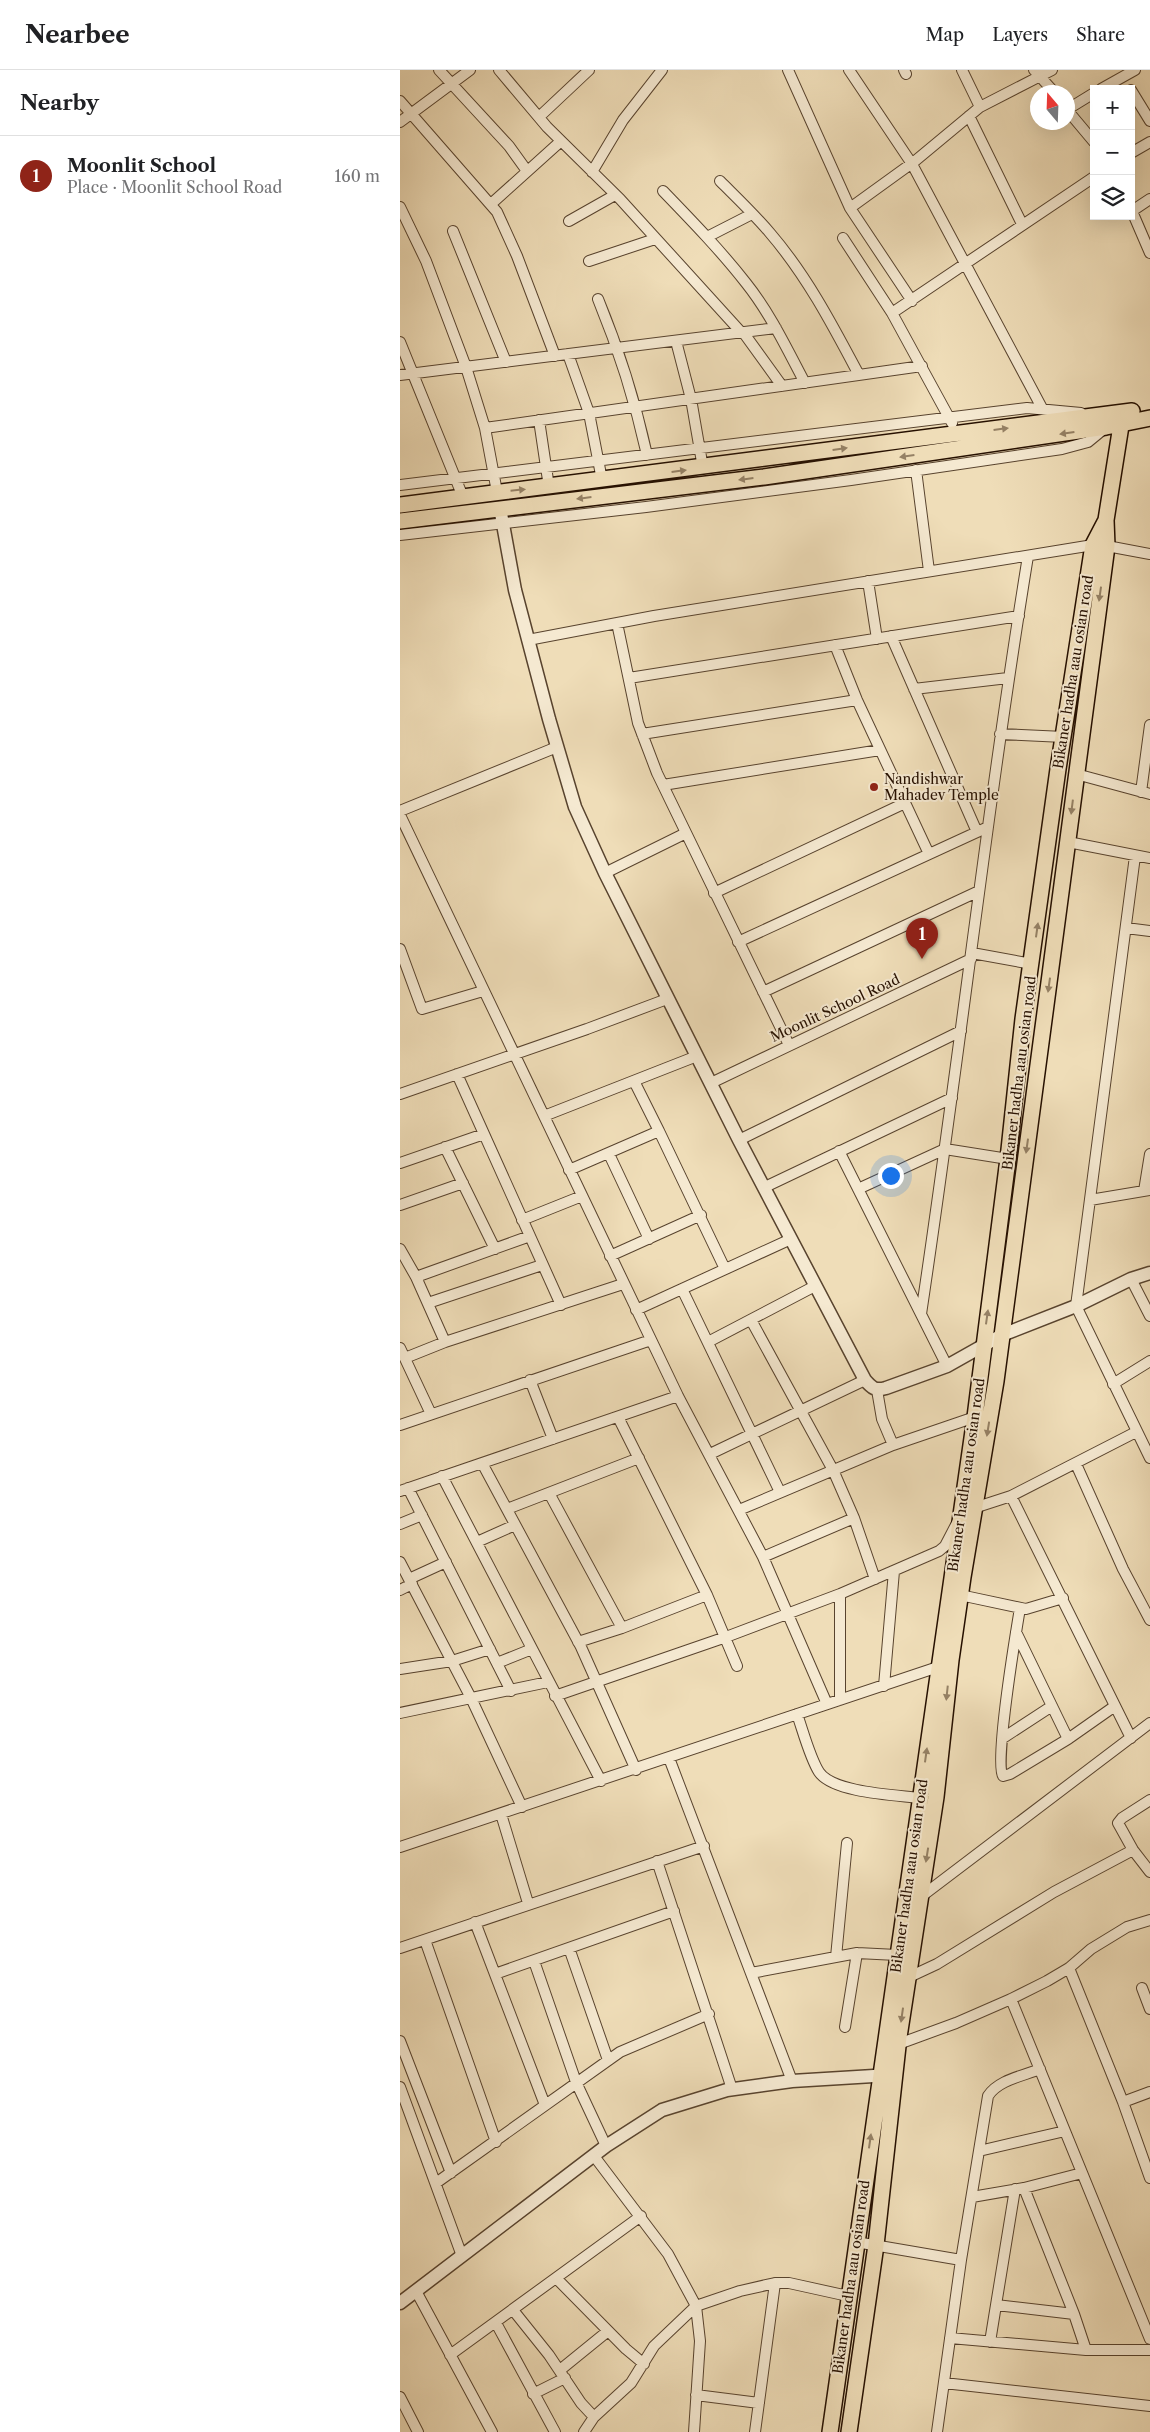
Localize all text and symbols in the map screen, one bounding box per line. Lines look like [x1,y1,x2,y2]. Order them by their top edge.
text: Nearbee [25,20,130,49]
text: Map [926,24,964,46]
text: Layers [992,24,1048,46]
text: Share [1076,24,1125,46]
north arrow [1030,85,1075,130]
map controls [1090,85,1135,220]
button: + [1090,85,1135,130]
text: Nearby [20,90,99,115]
button: − [1090,130,1135,175]
text: Moonlit School [67,154,216,177]
text: 1 [32,166,40,186]
text: 160 m [335,166,380,186]
button: layers [1090,175,1135,220]
text: Place · Moonlit School Road [67,177,282,197]
one-way arrow [994,425,1010,433]
one-way arrow [1059,429,1075,437]
one-way arrow [832,444,848,452]
one-way arrow [898,452,914,460]
one-way arrow [671,466,687,474]
one-way arrow [738,475,754,483]
one-way arrow [510,486,526,494]
one-way arrow [576,494,592,502]
street label: Bikaner hadha aau osian road [1049,573,1097,770]
one-way arrow [1096,586,1104,602]
place label: Nandishwar Mahadev Temple [884,770,999,804]
marker: Nandishwar Mahadev Temple [868,781,880,793]
one-way arrow [1068,799,1076,815]
pin: 1 [906,918,938,959]
one-way arrow [1033,922,1041,938]
street label: Moonlit School Road [767,970,903,1046]
street label: Bikaner hadha aau osian road [998,974,1040,1171]
one-way arrow [1045,978,1053,994]
one-way arrow [1023,1139,1031,1155]
your location [878,1163,904,1189]
one-way arrow [983,1309,991,1325]
street label: Bikaner hadha aau osian road [943,1376,989,1573]
one-way arrow [983,1421,991,1437]
one-way arrow [943,1686,951,1702]
one-way arrow [922,1747,930,1763]
street label: Bikaner hadha aau osian road [886,1777,932,1974]
one-way arrow [923,1847,931,1863]
one-way arrow [898,2007,906,2023]
one-way arrow [867,2133,875,2149]
street label: Bikaner hadha aau osian road [828,2178,874,2375]

